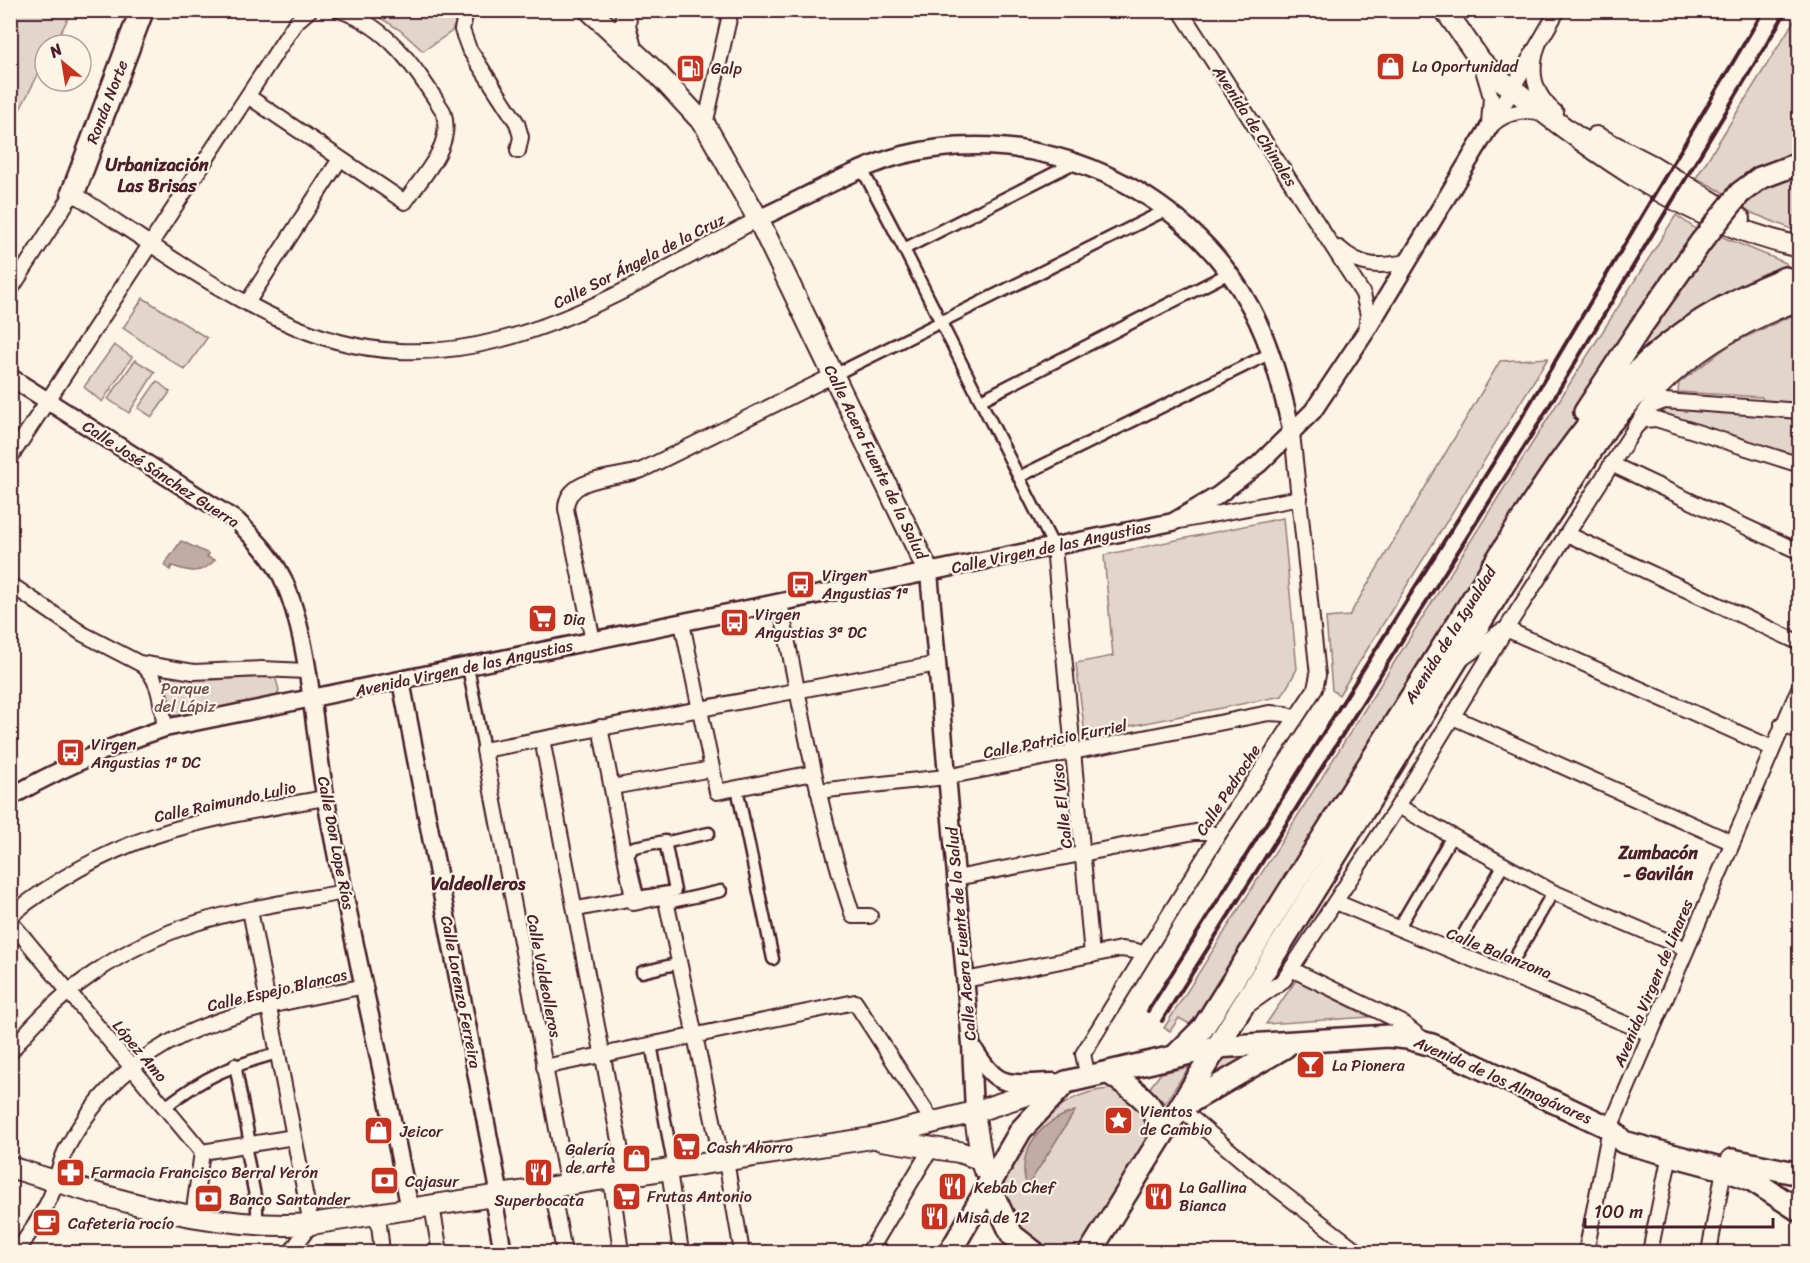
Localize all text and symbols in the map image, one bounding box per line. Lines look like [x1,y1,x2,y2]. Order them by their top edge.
north arrow [33,33,93,93]
text: N [43,35,69,66]
shop icon: La Oportunidad [1375,50,1407,82]
fuel station icon: Galp [674,52,706,84]
place label: La Oportunidad [1412,52,1520,81]
place label: Galp [711,54,743,83]
street label: Ronda Norte [78,56,136,148]
street label: Avenida de Chinales [1204,58,1306,193]
district label: Urbanización Las Brisas [105,149,209,202]
street label: Calle Sor Ángela de la Cruz [548,205,731,317]
street label: Calle Acera Fuente de la Salud [816,359,937,566]
street label: Calle José Sánchez Guerra [76,412,246,536]
street label: Calle Virgen de las Angustias [948,512,1154,582]
street label: Avenida de la Igualdad [1395,559,1505,710]
place label: Virgen Angustias 1ª [821,561,908,608]
bus stop icon: Virgen Angustias 1ª [785,568,817,600]
place label: Virgen Angustias 3ª DC [754,600,867,647]
supermarket icon: Dia [526,603,558,635]
place label: Dia [563,605,586,634]
bus stop icon: Virgen Angustias 3ª DC [718,607,750,639]
street label: Avenida Virgen de las Angustias [351,631,576,705]
park label: Parque del Lápiz [154,674,216,721]
street label: Calle Patricio Furriel [981,711,1130,767]
place label: Virgen Angustias 1ª DC [90,730,201,777]
bus stop icon: Virgen Angustias 1ª DC [54,737,86,769]
street label: Calle Pedroche [1187,738,1269,842]
street label: Calle El Viso [1043,762,1081,850]
street label: Calle Raimundo Lulio [151,773,299,831]
street label: Calle Don Lope Ríos [309,774,363,913]
street label: Calle Acera Fuente de la Salud [937,825,985,1042]
district label: Zumbacón - Gavilán [1617,837,1698,890]
district label: Valdeolleros [431,868,526,900]
street label: Avenida Virgen de Linares [1604,894,1702,1072]
street label: Calle Valdeolleros [518,912,570,1041]
street label: Calle Lorenzo Ferreira [432,913,490,1071]
street label: Calle Balanzona [1442,919,1556,987]
street label: Calle Espejo Blancas [204,960,350,1020]
street label: López Amo [105,1013,175,1089]
street label: Avenida de los Almogávares [1408,1027,1597,1133]
bar icon: La Pionera [1295,1049,1327,1081]
place label: La Pionera [1332,1051,1406,1080]
place label: Vientos de Cambio [1140,1097,1212,1144]
place icon: Vientos de Cambio [1103,1104,1135,1136]
shop icon: Jeicor [363,1115,395,1147]
place label: Jeicor [399,1117,444,1146]
supermarket icon: Cash Ahorro [670,1131,702,1163]
place label: Cash Ahorro [707,1133,793,1162]
place label: Galería de arte [565,1135,615,1182]
shop icon: Galería de arte [620,1142,652,1174]
pharmacy icon: Farmacia Francisco Berral Yerón [54,1156,86,1188]
restaurant icon: Superbocata [523,1156,555,1188]
place label: Farmacia Francisco Berral Yerón [91,1158,318,1187]
bank icon: Cajasur [368,1165,400,1197]
place label: Cajasur [405,1167,460,1196]
restaurant icon: Kebab Chef [937,1171,969,1203]
place label: Kebab Chef [974,1173,1057,1202]
place label: La Gallina Bianca [1179,1173,1247,1220]
supermarket icon: Frutas Antonio [610,1180,642,1212]
restaurant icon: La Gallina Bianca [1142,1180,1174,1212]
place label: Frutas Antonio [647,1182,752,1211]
bank icon: Banco Santander [192,1183,224,1215]
place label: Banco Santander [229,1185,351,1214]
place label: Superbocata [494,1186,585,1215]
scale bar [1585,1191,1772,1229]
text: 100 m [1594,1196,1643,1228]
restaurant icon: Misa de 12 [919,1201,951,1233]
place label: Misa de 12 [956,1203,1029,1232]
cafe icon: Cafeteria rocío [31,1207,63,1239]
place label: Cafeteria rocío [68,1209,174,1238]

